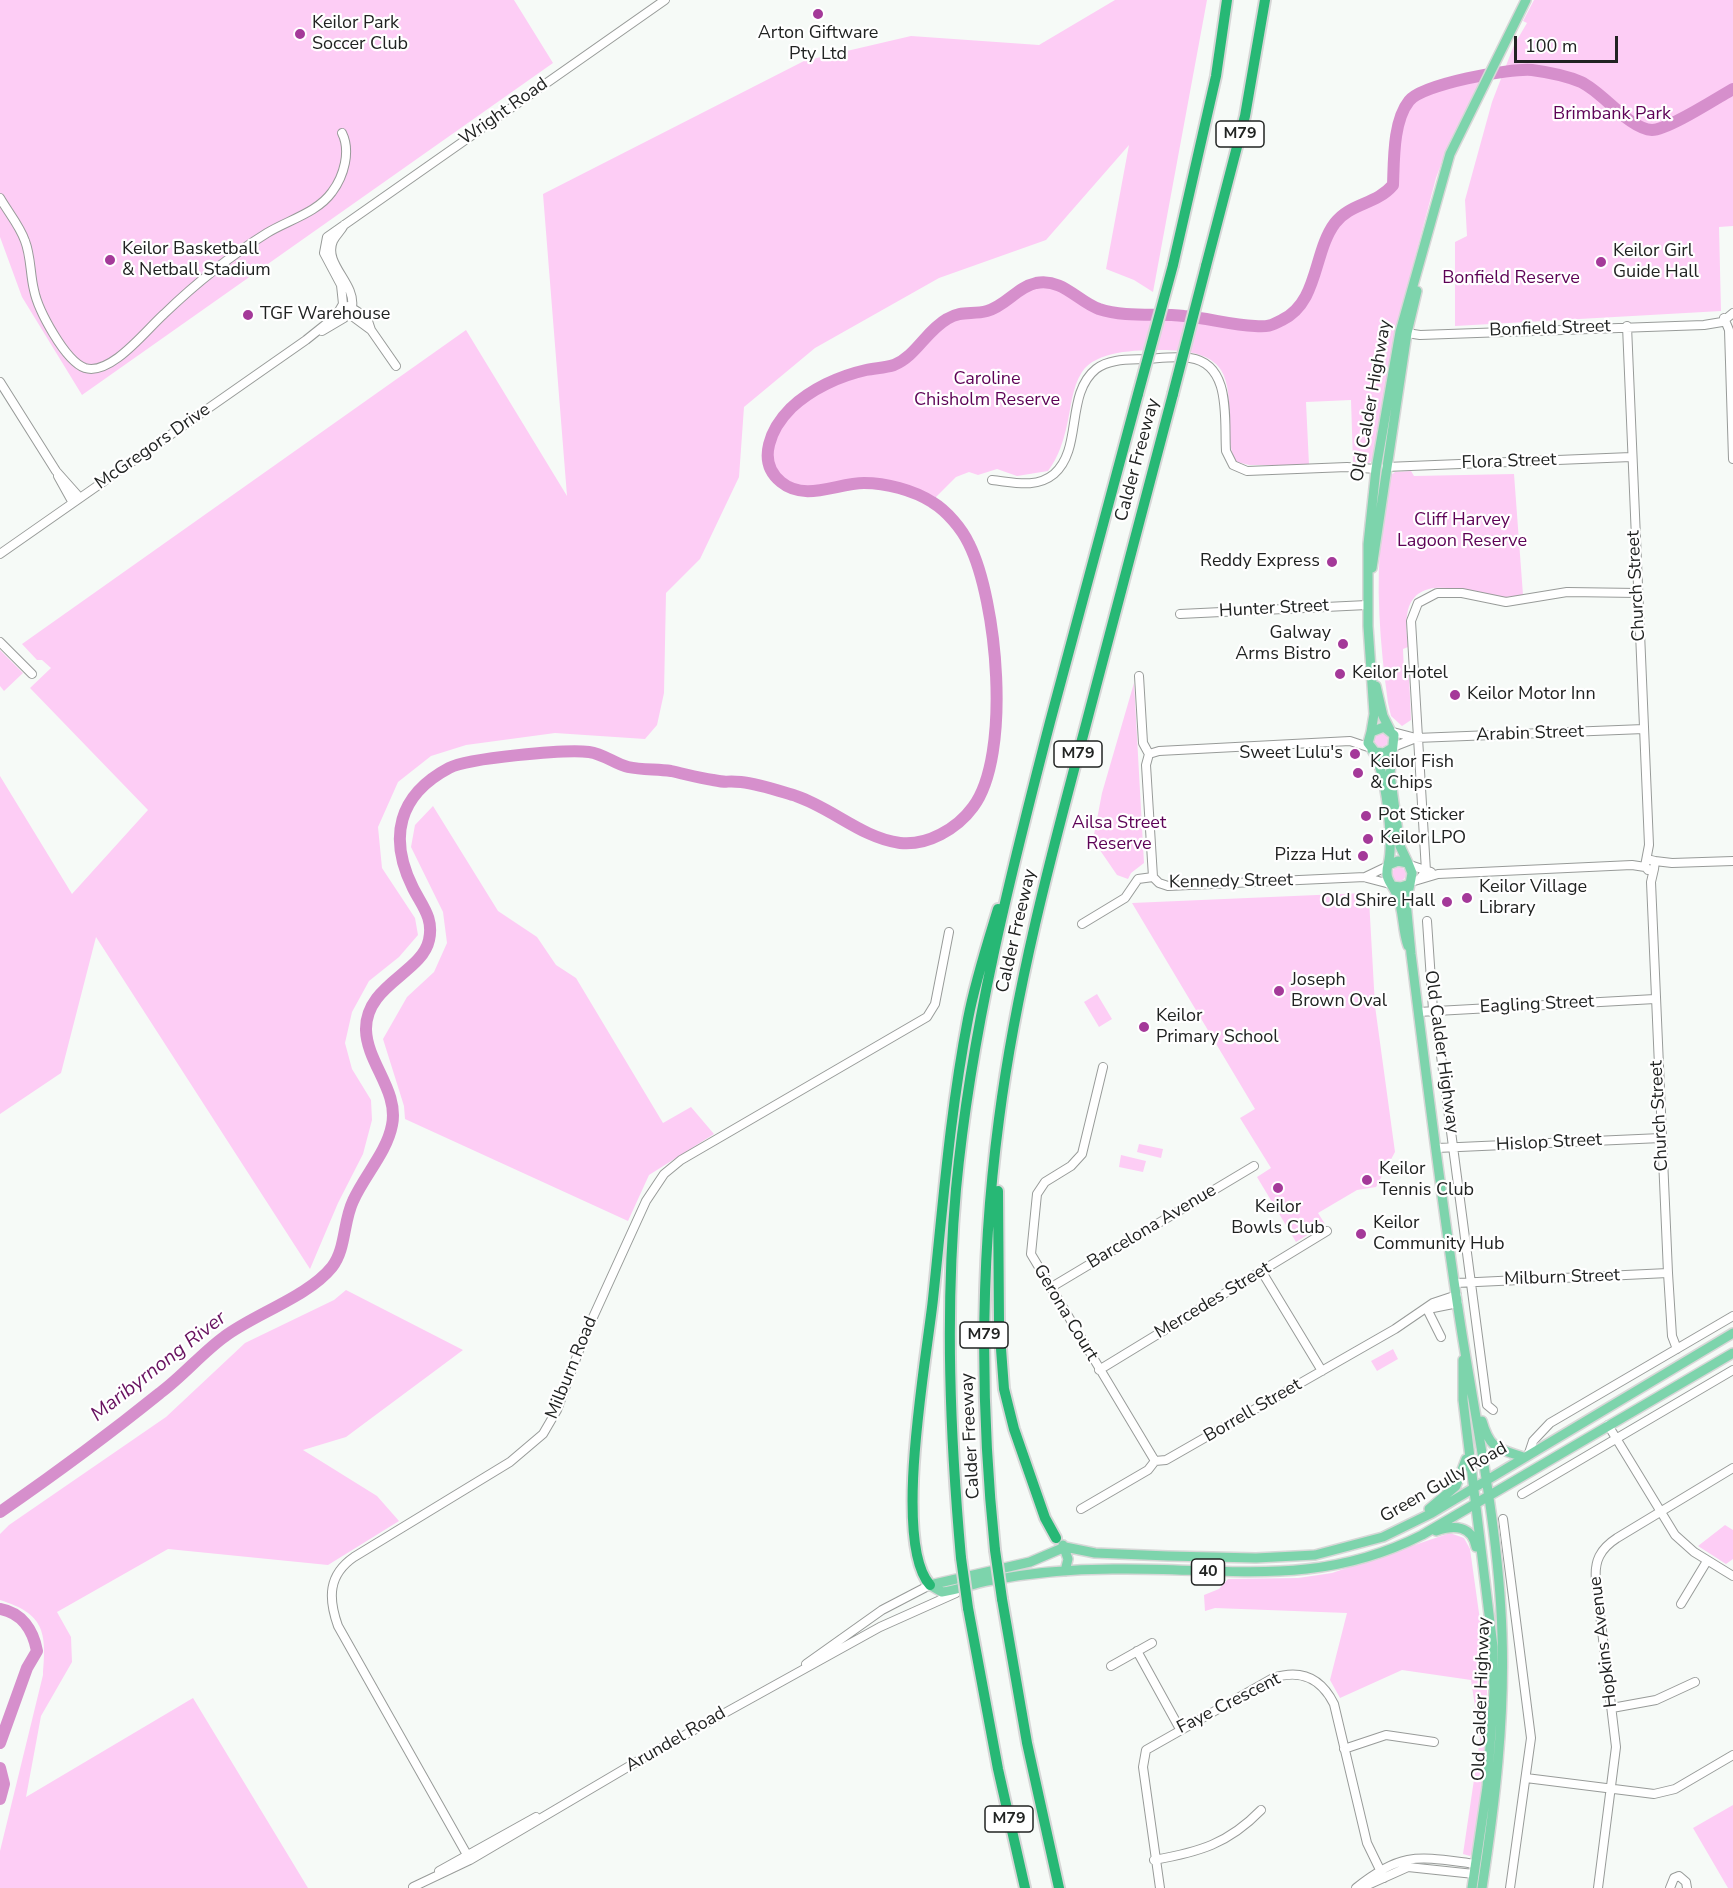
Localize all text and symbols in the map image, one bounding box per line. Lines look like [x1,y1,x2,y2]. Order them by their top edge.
marker: Arton Giftware Pty Ltd [811,7,825,21]
place label: Keilor Park Soccer Club [312,13,408,56]
place label: Arton Giftware Pty Ltd [758,23,878,66]
scale bar [1517,24,1620,62]
marker: Keilor Park Soccer Club [293,27,307,41]
text: 100 m [1525,34,1577,58]
street label: Wright Road [456,74,552,150]
park label: Brimbank Park [1553,104,1671,126]
road number: M79 [1216,121,1264,147]
place label: Keilor Basketball & Netball Stadium [122,239,271,282]
place label: Keilor Girl Guide Hall [1613,241,1699,284]
marker: Keilor Basketball & Netball Stadium [103,253,117,267]
marker: Keilor Girl Guide Hall [1594,255,1608,269]
park label: Bonfield Reserve [1442,268,1580,290]
place label: TGF Warehouse [260,304,390,326]
marker: TGF Warehouse [241,308,255,322]
street label: Bonfield Street [1489,316,1611,342]
street label: Old Calder Highway [1347,318,1397,484]
park label: Caroline Chisholm Reserve [914,369,1060,412]
street label: Calder Freeway [1111,396,1165,524]
street label: McGregors Drive [91,399,215,495]
street label: Flora Street [1461,450,1557,474]
park label: Cliff Harvey Lagoon Reserve [1397,510,1527,552]
street label: Church Street [1623,530,1651,642]
place label: Reddy Express [1200,551,1320,573]
marker: Reddy Express [1325,555,1339,569]
street label: Hunter Street [1219,595,1329,623]
place label: Galway Arms Bistro [1235,623,1331,666]
marker: Galway Arms Bistro [1336,637,1350,651]
place label: Keilor Hotel [1352,663,1448,685]
marker: Keilor Hotel [1333,667,1347,681]
place label: Keilor Motor Inn [1467,684,1596,706]
marker: Keilor Motor Inn [1448,688,1462,702]
street label: Arabin Street [1476,721,1584,747]
road number: M79 [1054,741,1102,767]
place label: Sweet Lulu's [1239,743,1343,765]
marker: Sweet Lulu's [1348,747,1362,761]
place label: Keilor Fish & Chips [1370,752,1454,795]
marker: Keilor Fish & Chips [1351,766,1365,780]
place label: Pot Sticker [1378,805,1464,827]
marker: Pot Sticker [1359,809,1373,823]
park label: Ailsa Street Reserve [1072,813,1166,856]
place label: Keilor LPO [1380,828,1466,850]
marker: Keilor LPO [1361,832,1375,846]
place label: Pizza Hut [1275,845,1351,867]
marker: Pizza Hut [1356,849,1370,863]
street label: Calder Freeway [992,867,1042,995]
street label: Kennedy Street [1169,870,1293,894]
place label: Keilor Village Library [1479,877,1587,920]
place label: Old Shire Hall [1321,891,1435,913]
marker: Keilor Village Library [1460,891,1474,905]
marker: Old Shire Hall [1440,895,1454,909]
street label: Old Calder Highway [1419,969,1463,1135]
place label: Joseph Brown Oval [1291,970,1387,1012]
marker: Joseph Brown Oval [1272,984,1286,998]
street label: Eagling Street [1479,991,1595,1019]
place label: Keilor Primary School [1156,1006,1279,1048]
marker: Keilor Primary School [1137,1020,1151,1034]
street label: Church Street [1646,1060,1674,1172]
street label: Hislop Street [1496,1129,1602,1157]
place label: Keilor Tennis Club [1379,1159,1474,1202]
marker: Keilor Tennis Club [1360,1173,1374,1187]
street label: Barcelona Avenue [1084,1180,1220,1274]
marker: Keilor Bowls Club [1271,1181,1285,1195]
place label: Keilor Bowls Club [1231,1197,1325,1240]
place label: Keilor Community Hub [1373,1213,1504,1256]
marker: Keilor Community Hub [1354,1227,1368,1241]
street label: Mercedes Street [1151,1258,1275,1344]
street label: Gerona Court [1028,1261,1102,1365]
street label: Milburn Street [1504,1265,1620,1291]
water label: Maribyrnong River [87,1307,231,1427]
street label: Milburn Road [542,1314,602,1422]
road number: M79 [960,1322,1008,1348]
street label: Calder Freeway [957,1372,985,1500]
street label: Borrell Street [1200,1374,1306,1448]
street label: Green Gully Road [1377,1438,1511,1528]
road number: 40 [1192,1559,1224,1585]
street label: Hopkins Avenue [1585,1575,1623,1709]
street label: Old Calder Highway [1468,1617,1496,1781]
street label: Faye Crescent [1174,1669,1284,1739]
street label: Arundel Road [622,1703,730,1777]
road number: M79 [985,1806,1033,1832]

